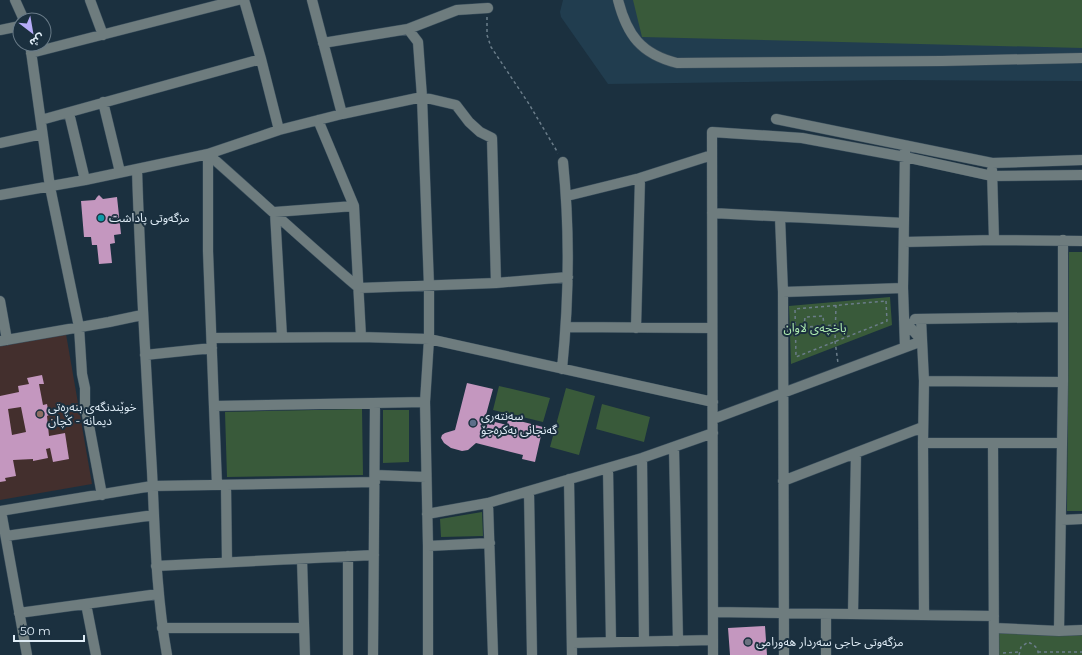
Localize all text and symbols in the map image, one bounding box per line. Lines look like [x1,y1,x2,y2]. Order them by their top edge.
north arrow [12,12,52,52]
text: ش [27,31,47,50]
place label: مزگەوتی پاداشت [109,210,189,226]
marker: مزگەوتی پاداشت [96,213,106,223]
park label: باخچەی لاوان [784,320,846,336]
place label: خوێندنگەی بنەڕەتی دیمانە - کچان [48,399,137,429]
place label: سەنتەری گەنجانی بەکرەجۆ [481,408,558,437]
marker: خوێندنگەی بنەڕەتی دیمانە - کچان [35,409,45,419]
marker: سەنتەری گەنجانی بەکرەجۆ [468,418,478,428]
scale bar [14,617,84,643]
text: 50 m [20,623,51,638]
place label: مزگەوتی حاجی سەردار هەورامی [756,634,903,649]
marker: مزگەوتی حاجی سەردار هەورامی [743,637,753,647]

